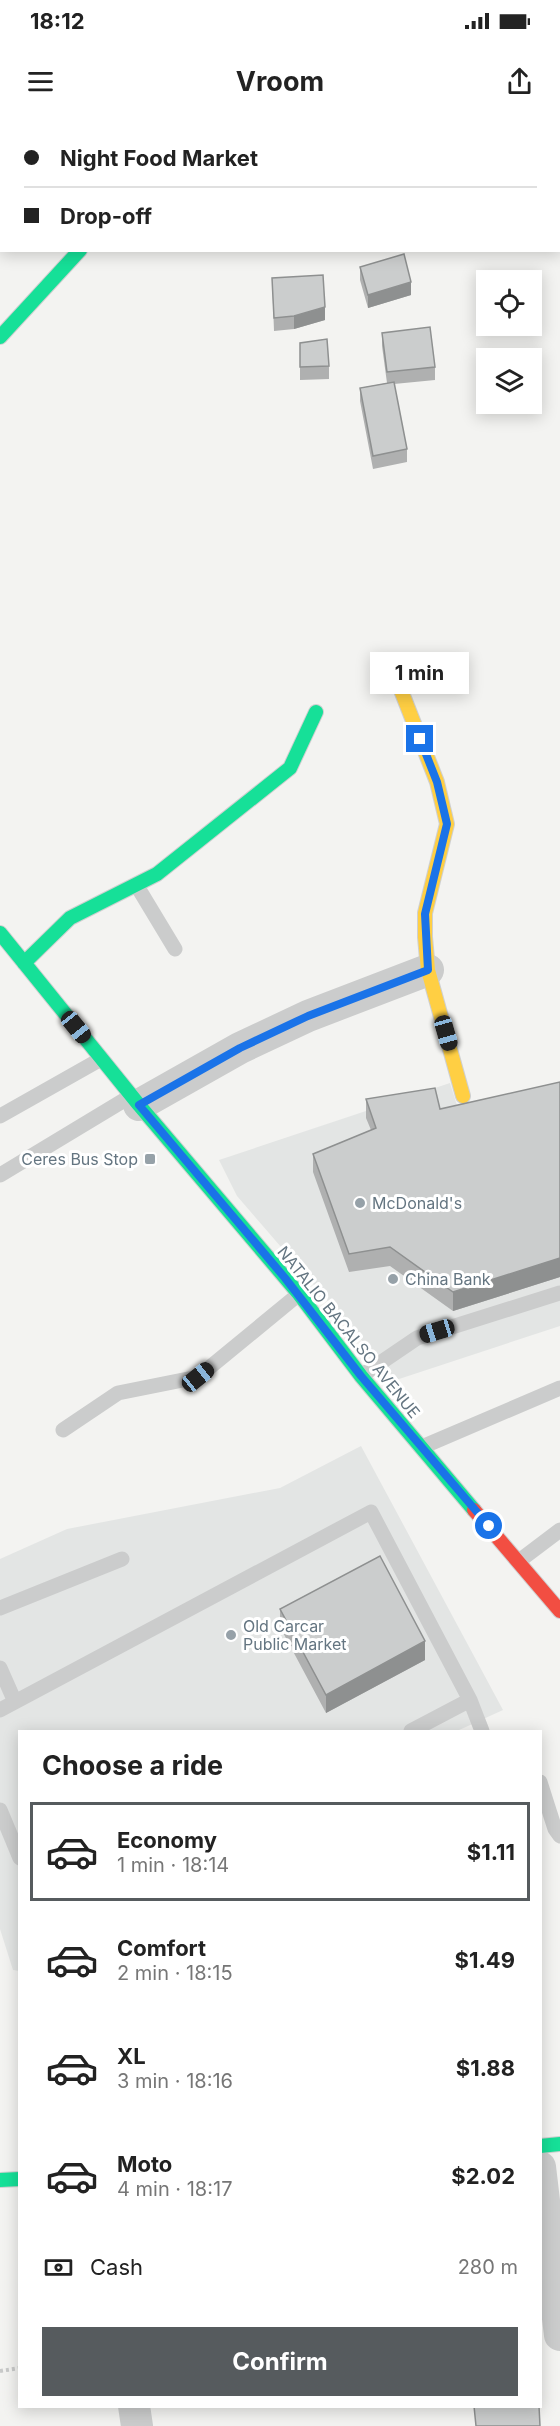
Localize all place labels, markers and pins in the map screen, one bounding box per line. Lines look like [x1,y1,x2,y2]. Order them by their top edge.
place label: Ceres Bus Stop [21,1149,138,1169]
marker: Ceres Bus Stop [143,1152,157,1166]
place label: McDonald's [372,1193,462,1213]
marker: McDonald's [353,1196,367,1210]
place label: China Bank [405,1269,491,1289]
marker: China Bank [386,1272,400,1286]
place label: Old Carcar Public Market [243,1616,347,1654]
marker: Old Carcar Public Market [224,1628,238,1642]

